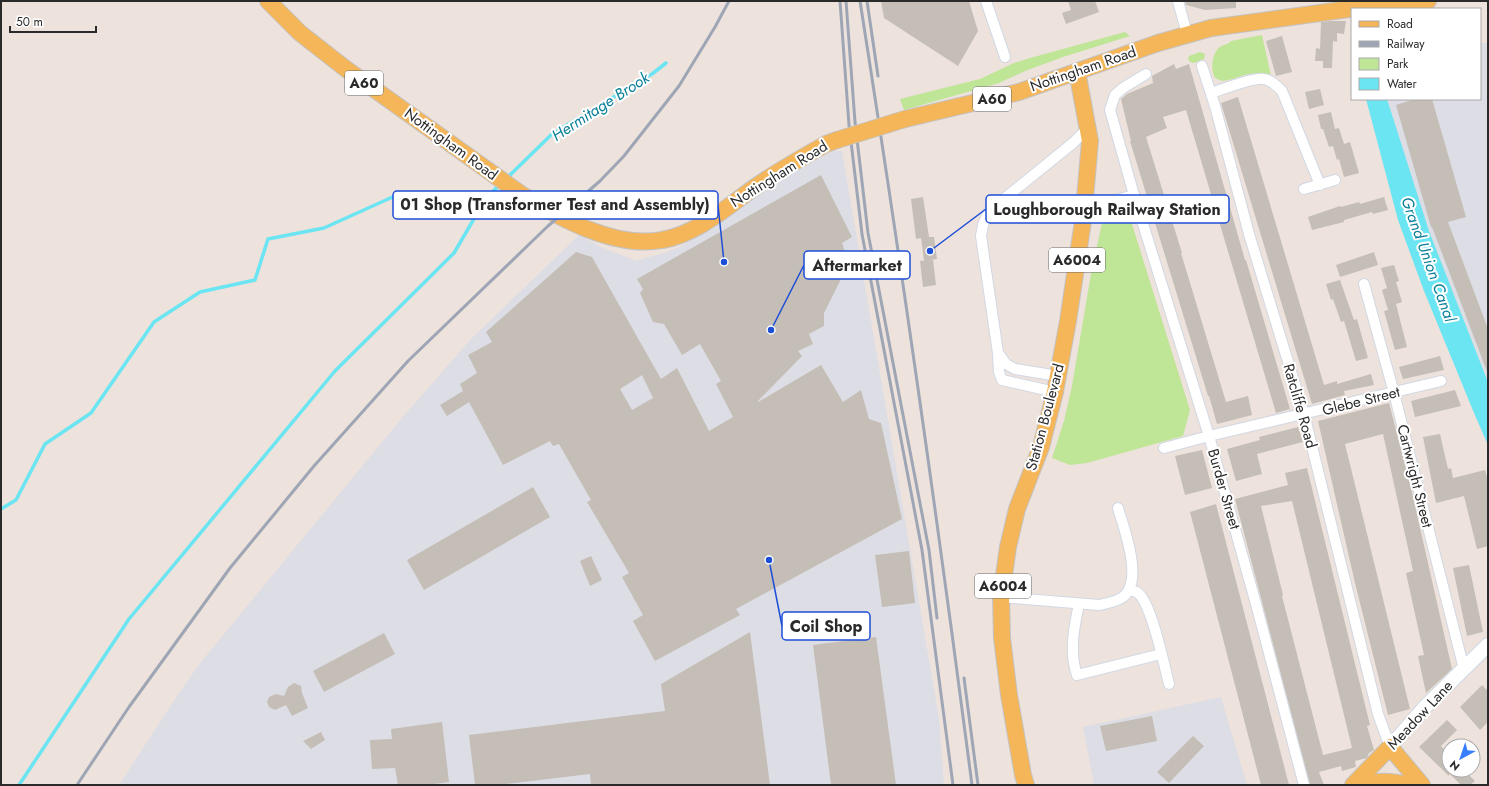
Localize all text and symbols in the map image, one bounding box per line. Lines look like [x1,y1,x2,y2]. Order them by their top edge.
scale bar [10,8,96,34]
legend [1351,8,1481,100]
text: 50 m [16,13,43,31]
text: Road [1387,15,1413,33]
text: Railway [1387,35,1425,53]
street label: Nottingham Road [1027,41,1139,97]
text: Park [1387,55,1409,73]
water label: Hermitage Brook [547,66,655,147]
road number: A60 [345,71,383,95]
text: Water [1387,75,1418,93]
road number: A60 [973,87,1011,111]
street label: Nottingham Road [400,102,502,186]
street label: Nottingham Road [726,135,832,213]
callout: 01 Shop (Transformer Test and Assembly) [393,191,718,219]
text: 01 Shop (Transformer Test and Assembly) [400,193,710,216]
water label: Grand Union Canal [1395,193,1462,326]
callout: Loughborough Railway Station [986,195,1229,223]
text: Loughborough Railway Station [993,198,1221,221]
road number: A6004 [1049,248,1105,272]
callout: Aftermarket [804,251,910,279]
text: Aftermarket [811,254,903,277]
street label: Station Boulevard [1020,361,1070,473]
street label: Ratcliffe Road [1277,361,1323,451]
street label: Glebe Street [1320,381,1403,421]
street label: Cartwright Street [1392,422,1439,530]
street label: Burder Street [1202,446,1246,532]
road number: A6004 [975,574,1031,598]
callout: Coil Shop [782,612,870,640]
text: Coil Shop [790,615,862,638]
street label: Meadow Lane [1382,675,1458,755]
north arrow [1441,738,1481,778]
text: N [1446,757,1463,775]

